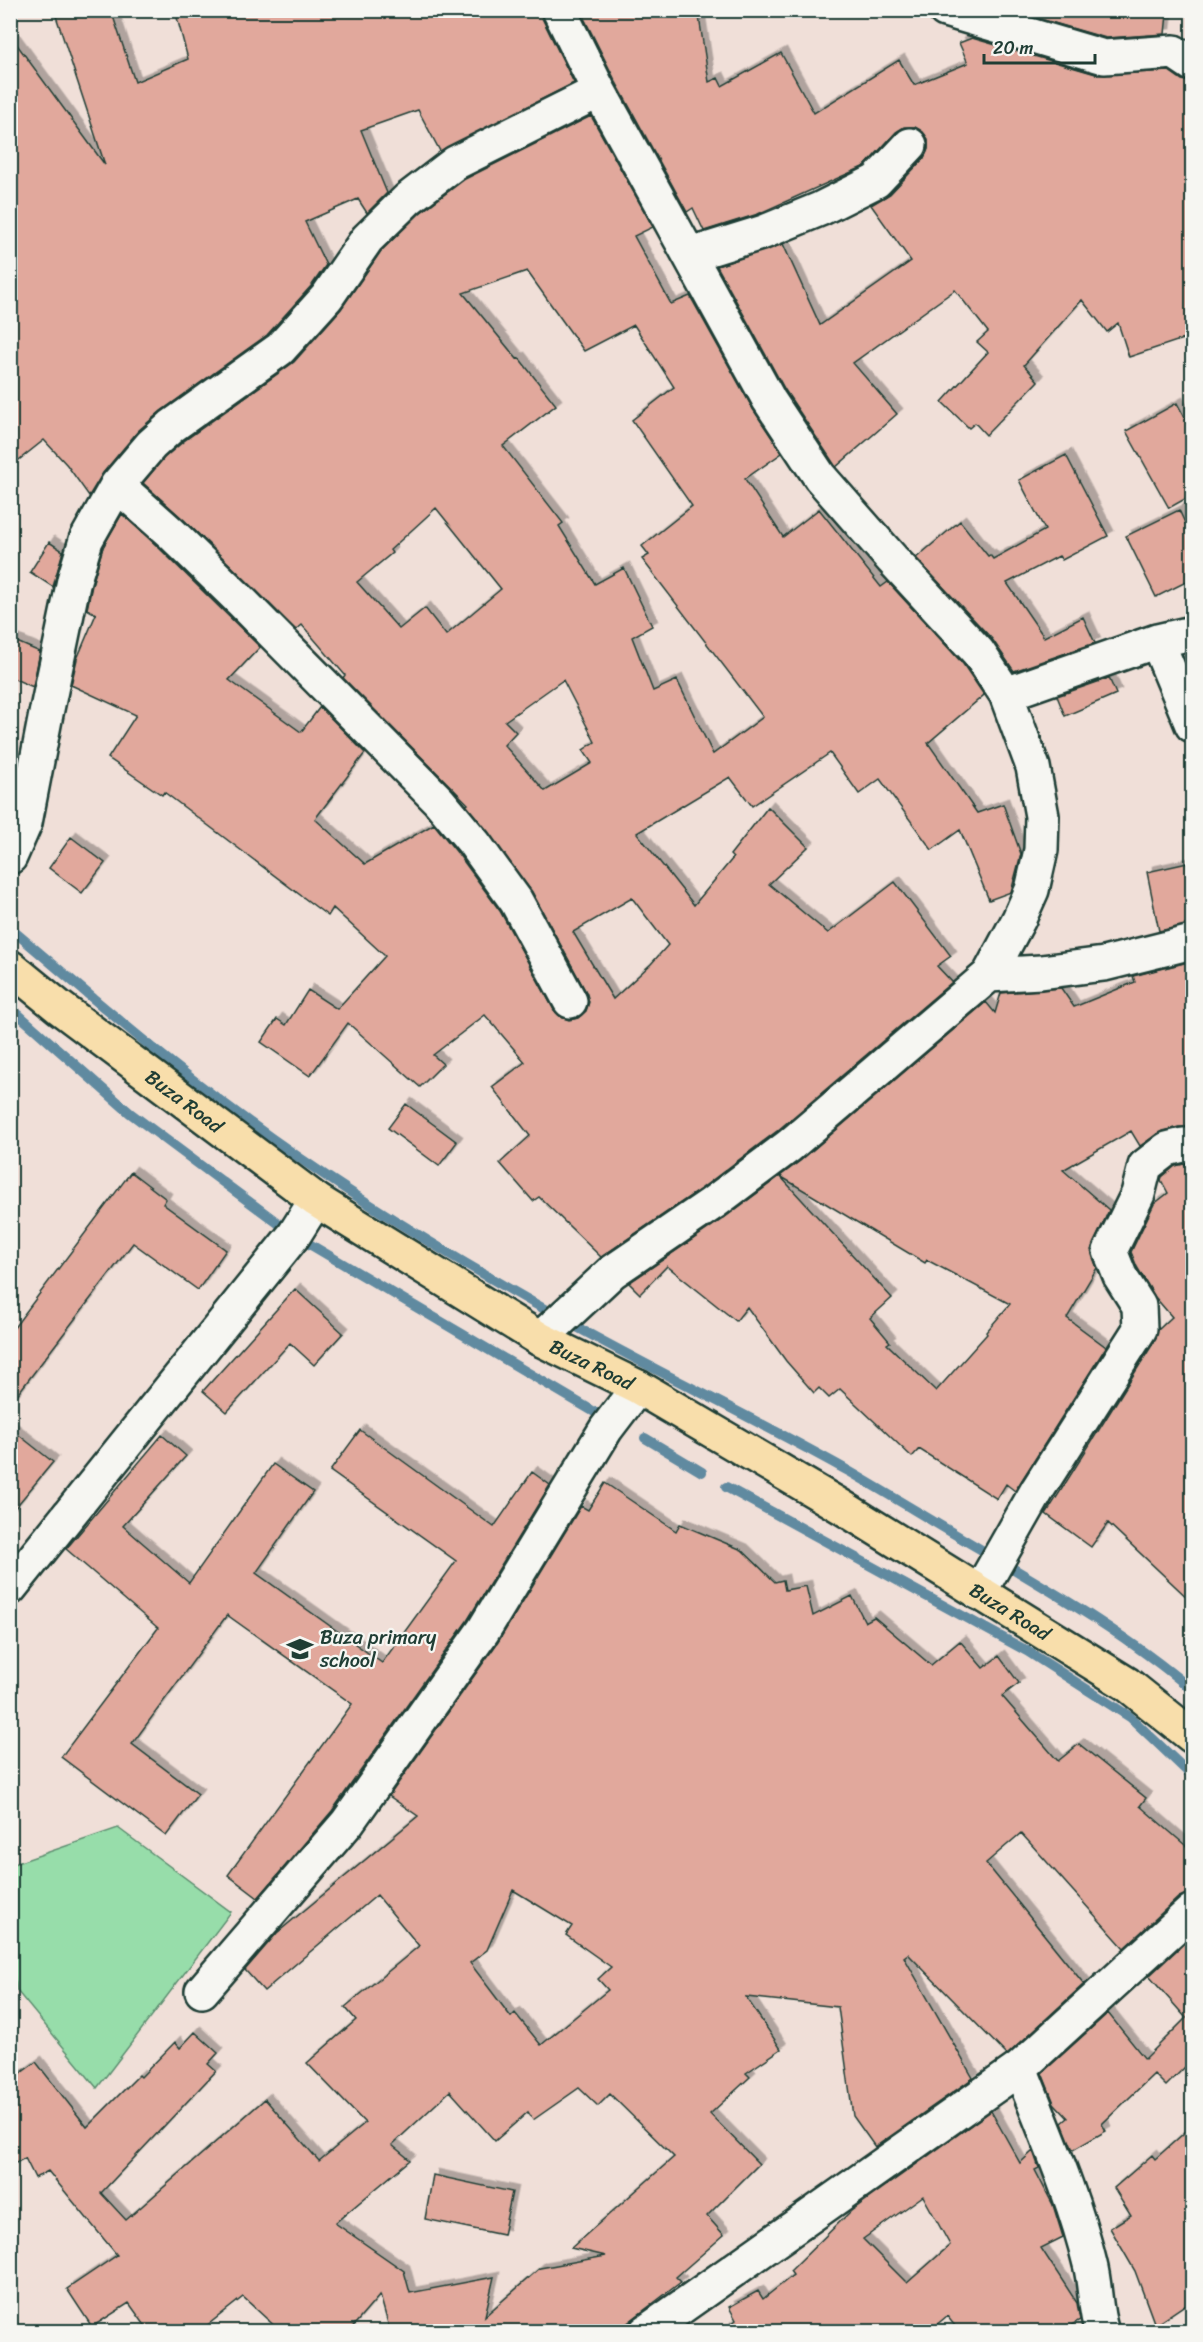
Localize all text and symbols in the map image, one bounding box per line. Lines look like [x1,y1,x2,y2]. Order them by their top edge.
scale bar [984,27,1095,65]
text: 20 m [993,32,1033,64]
street label: Buza Road [138,1060,232,1143]
street label: Buza Road [543,1329,642,1401]
street label: Buza Road [962,1573,1059,1651]
place label: Buza primary school [319,1620,437,1678]
school or university icon: Buza primary school [285,1634,315,1664]

